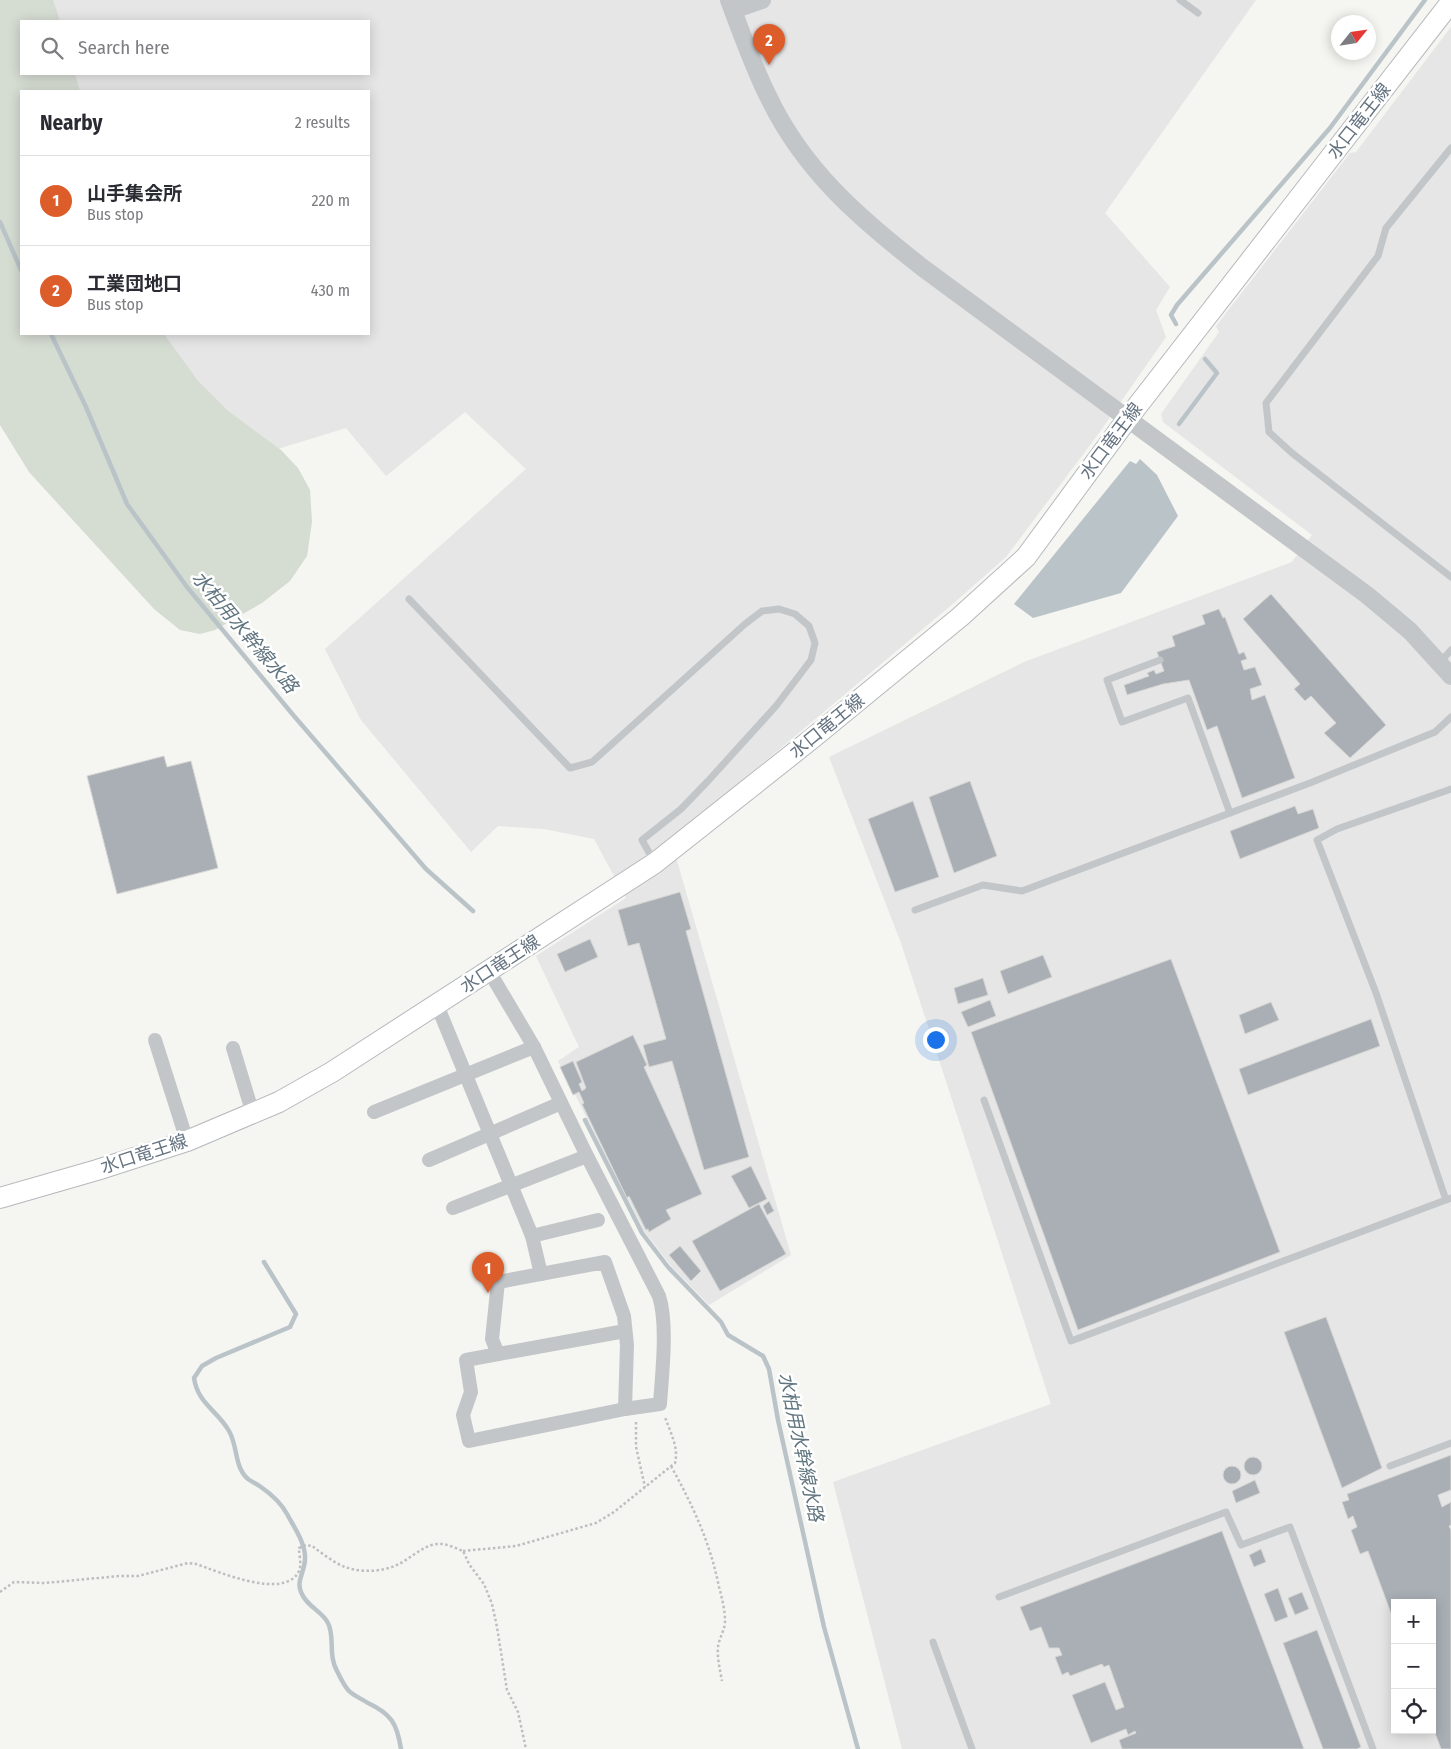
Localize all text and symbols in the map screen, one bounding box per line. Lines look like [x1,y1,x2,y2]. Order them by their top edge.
north arrow [1331,15,1376,60]
search box [20,20,370,75]
pin: 2 [753,24,785,65]
icon: search [38,34,66,62]
text: Search here [78,36,170,59]
street label: 水口竜王線 [1323,79,1395,163]
text: Nearby [40,110,102,136]
text: 2 results [295,113,350,132]
text: 山手集会所 [87,182,182,205]
text: 1 [53,191,59,210]
text: 220 m [311,191,350,210]
text: Bus stop [87,205,143,224]
text: 工業団地口 [87,272,182,295]
text: 2 [52,281,60,300]
text: 430 m [311,281,350,300]
text: Bus stop [87,295,143,314]
street label: 水口竜王線 [1075,398,1147,484]
water label: 水柏用水幹線水路 [187,566,304,699]
street label: 水口竜王線 [785,689,869,763]
street label: 水口竜王線 [456,930,544,998]
your location [923,1027,949,1053]
street label: 水口竜王線 [98,1130,190,1178]
pin: 1 [472,1252,504,1293]
water label: 水柏用水幹線水路 [774,1370,828,1526]
map controls [1391,1599,1436,1734]
button: + [1391,1599,1436,1644]
button: − [1391,1644,1436,1689]
button: locate [1391,1689,1436,1734]

